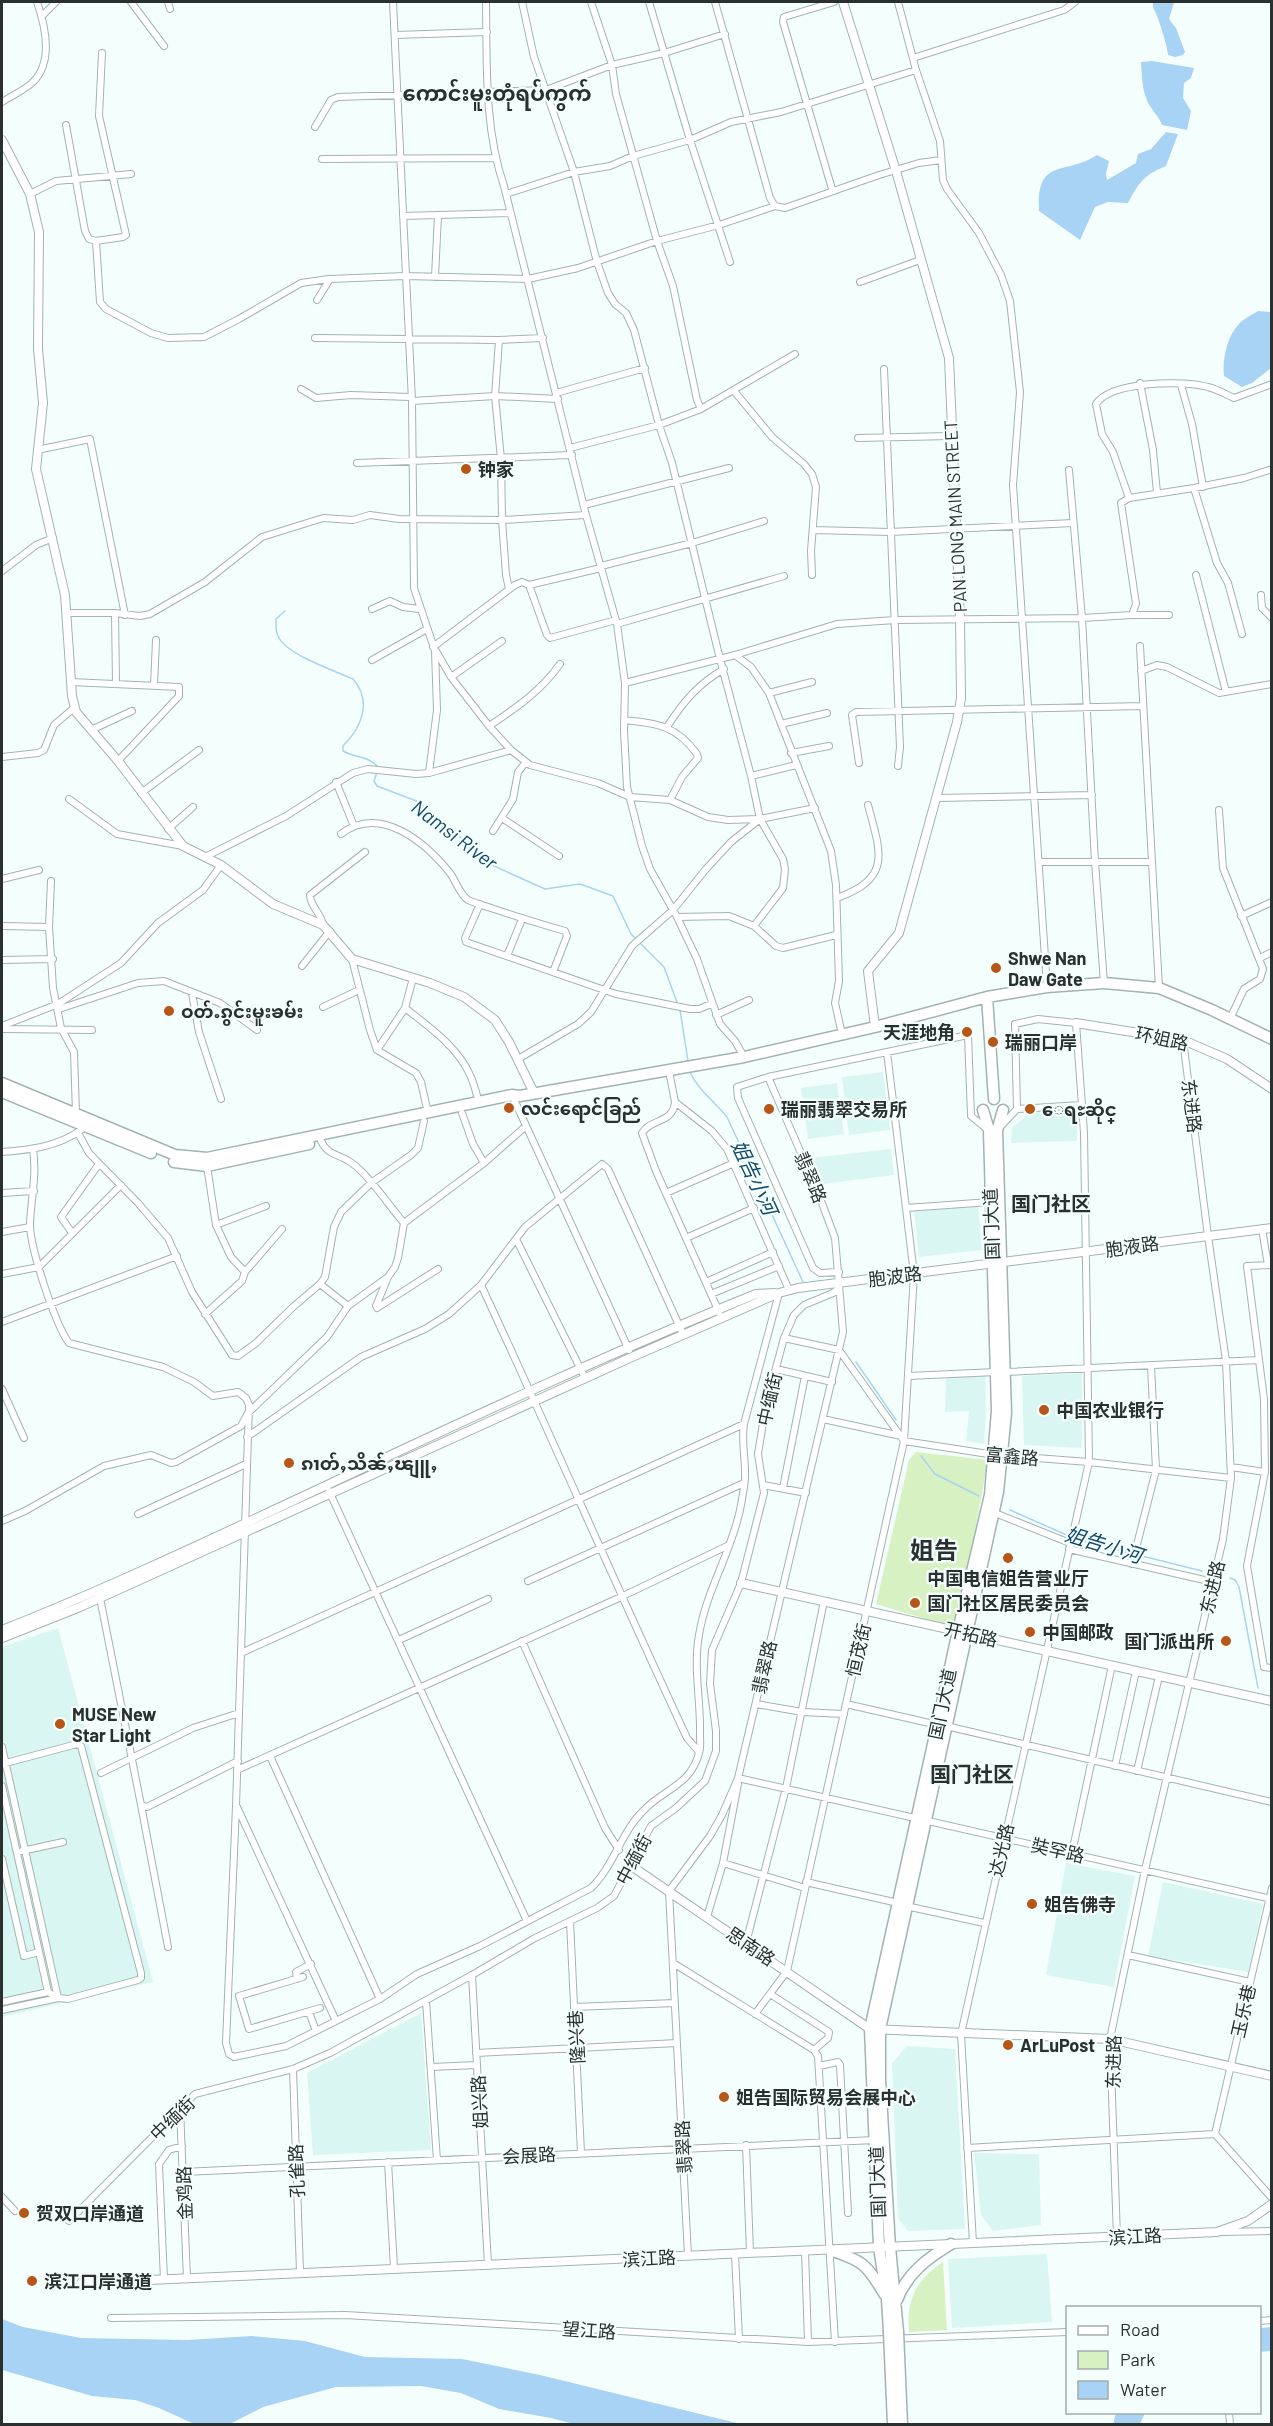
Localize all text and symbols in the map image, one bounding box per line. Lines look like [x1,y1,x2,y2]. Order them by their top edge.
district label: ကောင်းမူးတုံရပ်ကွက် [403,78,591,111]
street label: PAN LONG MAIN STREET [939,419,971,613]
place label: 钟家 [478,458,514,480]
marker: 钟家 [459,462,473,476]
water label: Namsi River [407,794,503,875]
place label: Shwe Nan Daw Gate [1008,947,1086,990]
marker: Shwe Nan Daw Gate [989,961,1003,975]
place label: ဝတ်ႉၵွင်းမူးၶမ်း [181,1000,303,1026]
marker: ဝတ်ႉၵွင်းမူးၶမ်း [162,1004,176,1018]
place label: 天涯地角 [883,1021,955,1043]
street label: 环姐路 [1133,1022,1191,1054]
marker: 天涯地角 [960,1025,974,1039]
place label: 瑞丽口岸 [1005,1031,1077,1053]
marker: 瑞丽口岸 [986,1035,1000,1049]
street label: 东进路 [1178,1078,1206,1134]
place label: လင်းရောင်ခြည် [521,1097,641,1123]
place label: 瑞丽翡翠交易所 [781,1098,907,1120]
place label: ေရႊဆိုင္ [1042,1098,1117,1124]
marker: လင်းရောင်ခြည် [502,1101,516,1115]
marker: 瑞丽翡翠交易所 [762,1102,776,1116]
marker: ေရႊဆိုင္ [1023,1102,1037,1116]
water label: 姐告小河 [727,1136,784,1222]
street label: 翡翠路 [790,1148,832,1206]
street label: 国门大道 [979,1188,1003,1260]
district label: 国门社区 [1011,1191,1091,1215]
street label: 胞液路 [1104,1231,1160,1261]
street label: 胞波路 [867,1262,923,1290]
street label: 中缅街 [752,1370,786,1428]
place label: 中国农业银行 [1056,1399,1164,1421]
marker: 中国农业银行 [1037,1403,1051,1417]
street label: 富鑫路 [984,1443,1040,1469]
place label: ၵၢတ်ႇသိၼ်ႇၽျူႇ [301,1452,438,1479]
marker: ၵၢတ်ႇသိၼ်ႇၽျူႇ [282,1456,296,1470]
water label: 姐告小河 [1062,1521,1150,1568]
district label: 姐告 [910,1535,958,1564]
marker: 中国电信姐告营业厅 [1001,1551,1015,1565]
street label: 东进路 [1195,1558,1229,1616]
place label: 中国电信姐告营业厅 [927,1567,1089,1589]
place label: 国门社区居民委员会 [927,1592,1089,1614]
marker: 国门社区居民委员会 [908,1596,922,1610]
street label: 开拓路 [942,1617,1000,1651]
street label: 恒茂街 [841,1621,875,1679]
place label: 中国邮政 [1042,1621,1114,1643]
marker: 中国邮政 [1023,1625,1037,1639]
place label: 国门派出所 [1124,1630,1214,1652]
marker: 国门派出所 [1219,1634,1233,1648]
street label: 翡翠路 [747,1638,781,1696]
street label: 国门大道 [924,1666,960,1742]
place label: MUSE New Star Light [72,1703,156,1746]
marker: MUSE New Star Light [53,1717,67,1731]
district label: 国门社区 [930,1761,1014,1786]
street label: 达光路 [984,1821,1018,1879]
street label: 中缅街 [611,1830,655,1888]
street label: 奘罕路 [1029,1833,1087,1867]
place label: 姐告佛寺 [1044,1893,1116,1915]
marker: 姐告佛寺 [1025,1897,1039,1911]
street label: 思南路 [722,1922,780,1970]
street label: 玉乐巷 [1226,1982,1260,2040]
street label: 隆兴巷 [564,2009,588,2065]
place label: ArLuPost [1020,2034,1095,2056]
street label: 东进路 [1102,2035,1124,2089]
marker: ArLuPost [1001,2038,1015,2052]
street label: 姐兴路 [467,2074,491,2130]
place label: 姐告国际贸易会展中心 [736,2086,916,2108]
marker: 姐告国际贸易会展中心 [717,2090,731,2104]
street label: 中缅街 [145,2091,199,2145]
street label: 翡翠路 [671,2119,695,2175]
street label: 会展路 [501,2143,557,2167]
street label: 孔雀路 [284,2144,308,2198]
street label: 国门大道 [865,2146,889,2218]
street label: 金鸡路 [172,2166,196,2220]
place label: 贺双口岸通道 [36,2202,144,2224]
marker: 贺双口岸通道 [17,2206,31,2220]
street label: 滨江路 [1107,2224,1163,2248]
street label: 滨江路 [621,2246,677,2270]
place label: 滨江口岸通道 [44,2270,152,2292]
marker: 滨江口岸通道 [25,2274,39,2288]
legend [1066,2306,1261,2414]
street label: 望江路 [561,2317,617,2343]
text: Road [1120,2318,1160,2340]
text: Park [1120,2348,1155,2370]
text: Water [1120,2378,1167,2400]

